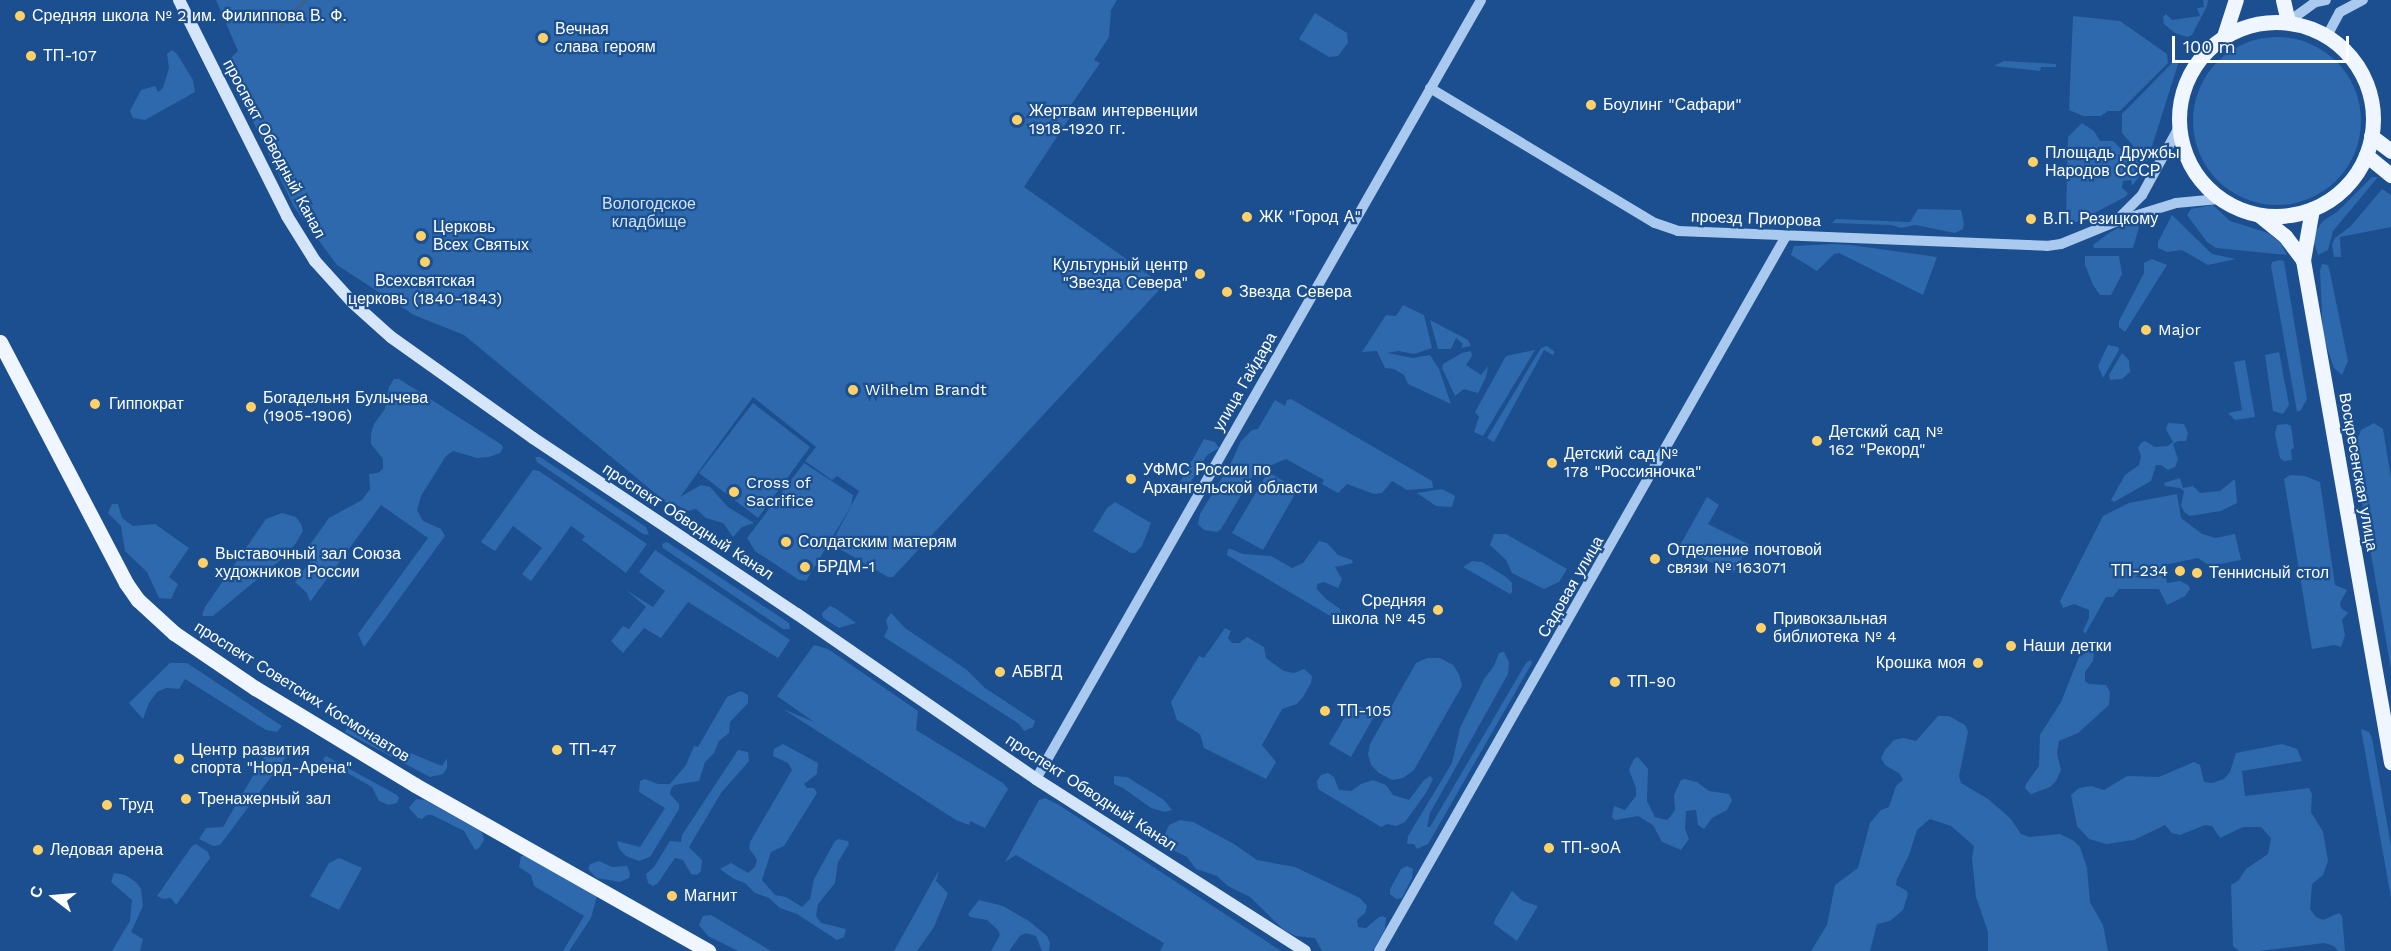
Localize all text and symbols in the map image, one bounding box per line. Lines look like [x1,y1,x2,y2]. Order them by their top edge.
place label: Средняя школа № 2 им. Филиппова В. Ф. [32,6,347,26]
marker: Средняя школа № 2 им. Филиппова В. Ф. [13,9,27,23]
place label: Вечная слава героям [555,19,656,57]
scale bar [2175,24,2352,62]
marker: Вечная слава героям [536,31,550,45]
text: 100 m [2183,36,2236,57]
place label: ТП-107 [43,46,97,66]
marker: ТП-107 [24,49,38,63]
street label: проспект Обводный Канал [219,56,329,242]
place label: Боулинг "Сафари" [1603,95,1742,115]
marker: Боулинг "Сафари" [1584,98,1598,112]
place label: Жертвам интервенции 1918-1920 гг. [1029,101,1198,139]
marker: Жертвам интервенции 1918-1920 гг. [1010,113,1024,127]
place label: Площадь Дружбы Народов СССР [2045,143,2179,181]
marker: Площадь Дружбы Народов СССР [2026,155,2040,169]
park label: Вологодское кладбище [602,194,696,232]
place label: ЖК "Город А" [1259,207,1361,227]
street label: проезд Приорова [1691,207,1821,231]
place label: В.П. Резицкому [2043,209,2158,229]
marker: ЖК "Город А" [1240,210,1254,224]
marker: В.П. Резицкому [2024,212,2038,226]
place label: Церковь Всех Святых [433,217,529,255]
marker: Церковь Всех Святых [414,229,428,243]
marker: Всехсвятская церковь (1840-1843) [418,255,432,269]
place label: Культурный центр "Звезда Севера" [1053,255,1188,293]
marker: Культурный центр "Звезда Севера" [1193,267,1207,281]
place label: Всехсвятская церковь (1840-1843) [348,271,502,309]
place label: Звезда Севера [1239,282,1352,302]
marker: Звезда Севера [1220,285,1234,299]
place label: Major [2158,320,2201,340]
marker: Major [2139,323,2153,337]
street label: улица Гайдара [1209,329,1281,435]
place label: Wilhelm Brandt [865,380,987,400]
marker: Wilhelm Brandt [846,383,860,397]
place label: Богадельня Булычева (1905-1906) [263,388,428,426]
street label: Воскресенская улица [2335,391,2381,553]
place label: Гиппократ [109,394,184,414]
marker: Гиппократ [86,395,104,413]
marker: Богадельня Булычева (1905-1906) [244,400,258,414]
place label: Детский сад № 162 "Рекорд" [1829,422,1943,460]
marker: Детский сад № 162 "Рекорд" [1810,434,1824,448]
place label: Детский сад № 178 "Россияночка" [1564,444,1702,482]
marker: Детский сад № 178 "Россияночка" [1545,456,1559,470]
street label: проспект Обводный Канал [599,460,777,584]
place label: УФМС России по Архангельской области [1143,460,1318,498]
marker: УФМС России по Архангельской области [1124,472,1138,486]
place label: Cross of Sacrifice [746,473,814,511]
marker: Cross of Sacrifice [727,485,741,499]
place label: Солдатским матерям [798,532,957,552]
street label: Садовая улица [1534,533,1608,641]
marker: Солдатским матерям [779,535,793,549]
place label: Отделение почтовой связи № 163071 [1667,540,1822,578]
place label: Выставочный зал Союза художников России [215,544,401,582]
marker: Отделение почтовой связи № 163071 [1648,552,1662,566]
marker: Выставочный зал Союза художников России [196,556,210,570]
place label: БРДМ-1 [817,557,875,577]
marker: БРДМ-1 [798,560,812,574]
place label: ТП-234 [2111,561,2168,581]
place label: Теннисный стол [2209,563,2329,583]
marker: ТП-234 [2173,564,2187,578]
marker: Теннисный стол [2190,566,2204,580]
place label: Средняя школа № 45 [1332,591,1426,629]
marker: Средняя школа № 45 [1431,603,1445,617]
place label: Привокзальная библиотека № 4 [1773,609,1897,647]
street label: проспект Советских Космонавтов [191,618,413,766]
marker: Привокзальная библиотека № 4 [1754,621,1768,635]
place label: Наши детки [2023,636,2112,656]
marker: Наши детки [2004,639,2018,653]
place label: Крошка моя [1876,653,1966,673]
marker: Крошка моя [1971,656,1985,670]
place label: АБВГД [1012,662,1062,682]
marker: АБВГД [993,665,1007,679]
place label: ТП-90 [1627,672,1676,692]
marker: ТП-90 [1608,675,1622,689]
place label: ТП-105 [1337,701,1391,721]
marker: ТП-105 [1318,704,1332,718]
street label: проспект Обводный Канал [1002,731,1180,855]
place label: Центр развития спорта "Норд-Арена" [191,740,352,778]
place label: ТП-47 [569,740,616,760]
marker: ТП-47 [550,743,564,757]
marker: Центр развития спорта "Норд-Арена" [172,752,186,766]
place label: Тренажерный зал [198,789,331,809]
marker: Тренажерный зал [179,792,193,806]
place label: Труд [119,795,153,815]
marker: Труд [100,798,114,812]
place label: ТП-90А [1561,838,1621,858]
place label: Ледовая арена [50,840,163,860]
marker: ТП-90А [1542,841,1556,855]
marker: Ледовая арена [31,843,45,857]
north arrow [24,867,84,927]
text: С [25,884,47,900]
place label: Магнит [684,886,737,906]
marker: Магнит [665,889,679,903]

